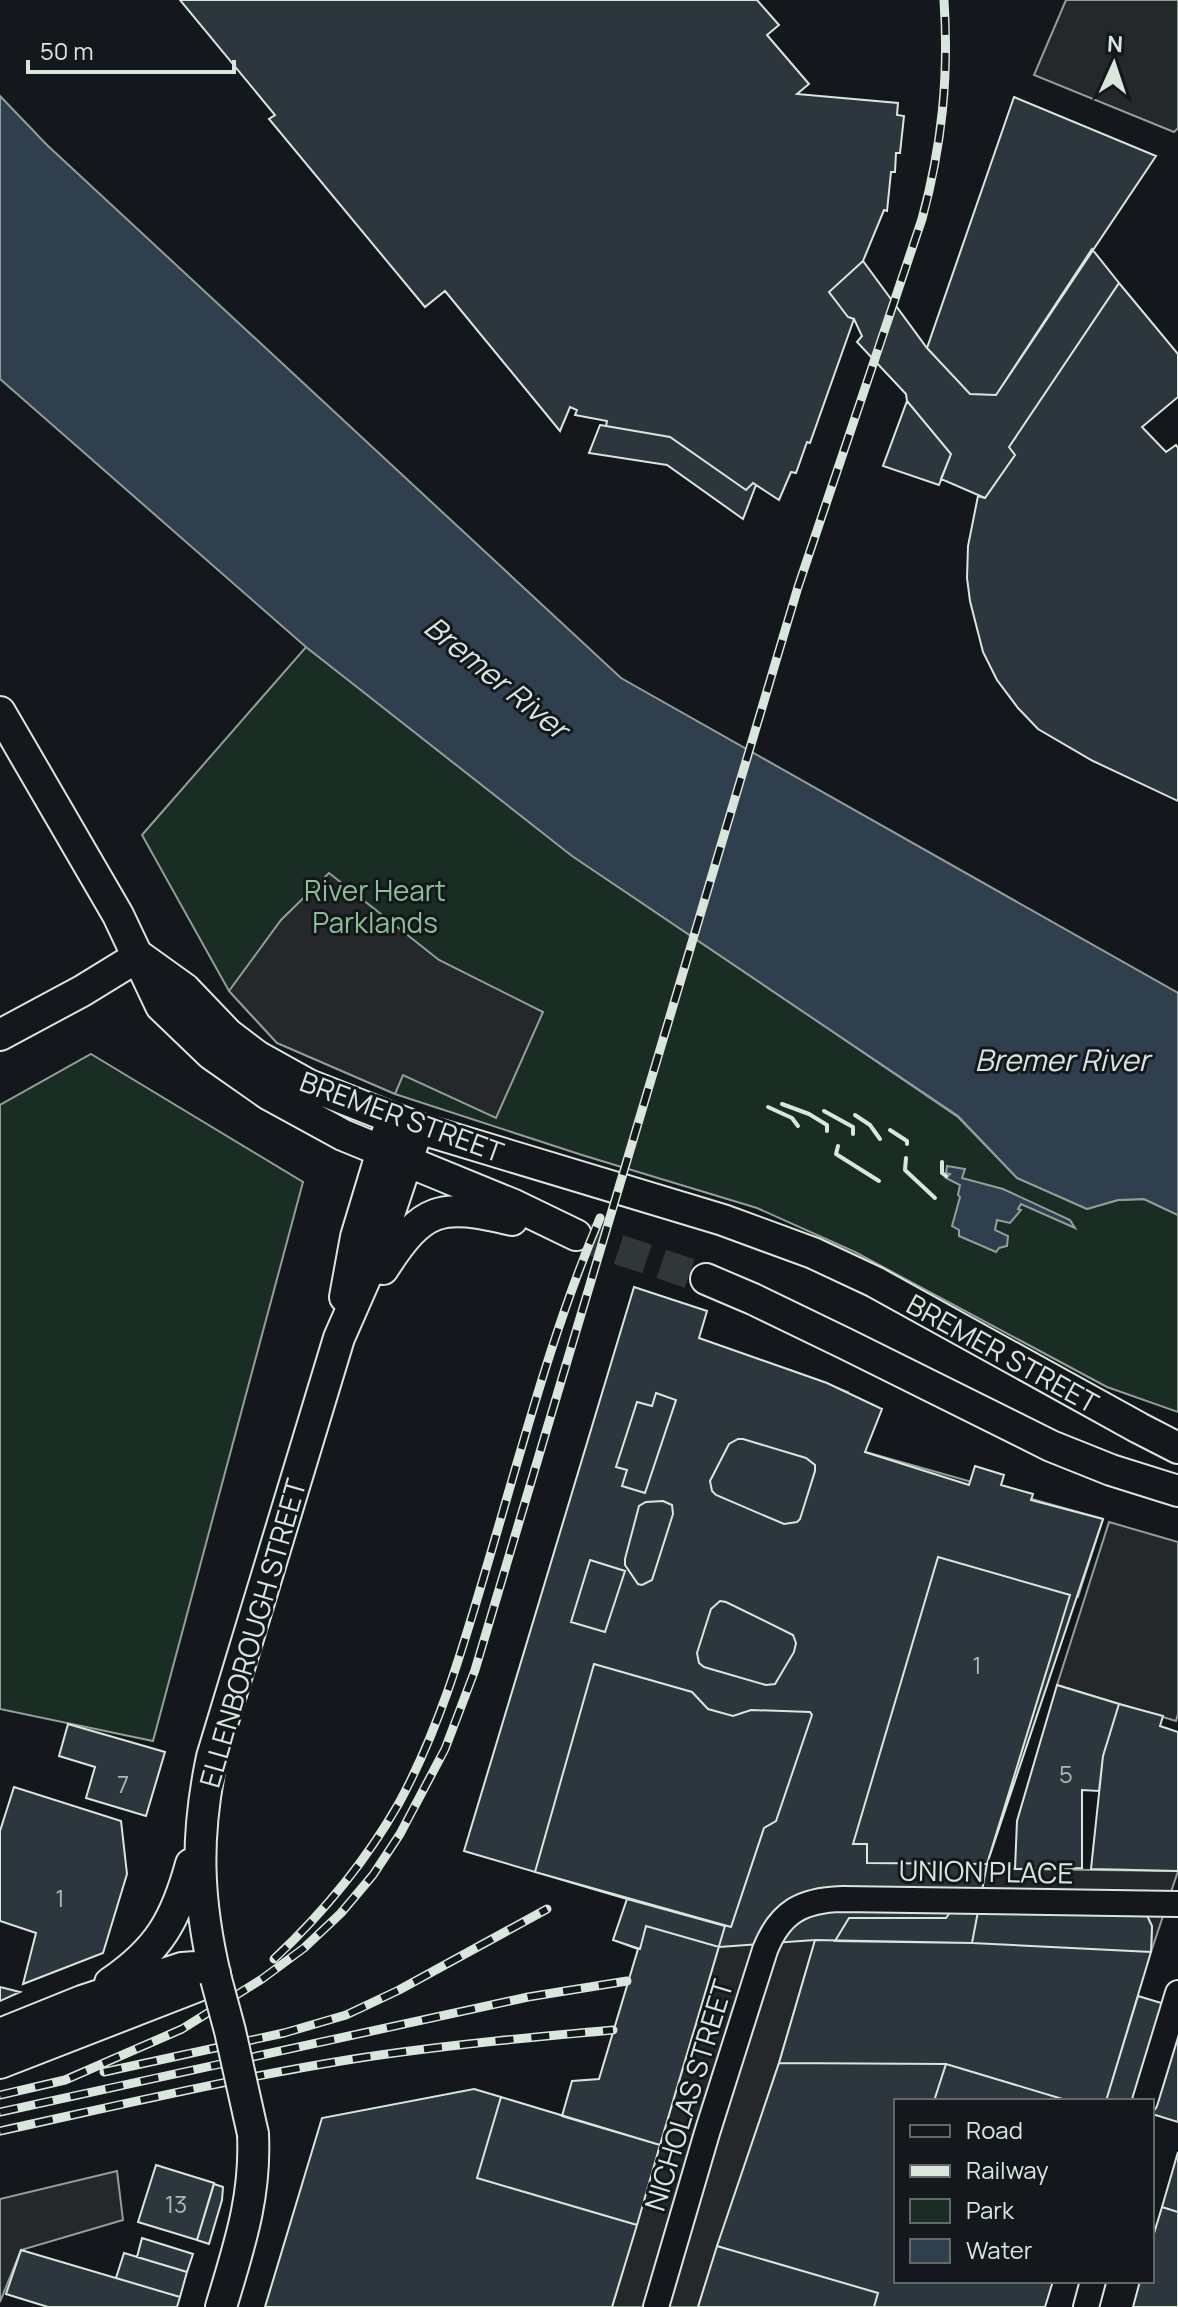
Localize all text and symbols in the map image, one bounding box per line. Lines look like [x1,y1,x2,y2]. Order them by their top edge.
scale bar [28,24,234,74]
north arrow [1074,24,1154,104]
text: N [1106,29,1124,59]
text: 50 m [40,34,94,67]
water label: Bremer River [416,606,581,751]
park label: River Heart Parklands [304,871,446,941]
water label: Bremer River [975,1039,1153,1080]
street label: BREMER STREET [295,1062,509,1171]
street label: BREMER STREET [900,1285,1106,1422]
street label: ELLENBOROUGH STREET [190,1474,314,1792]
house number: 1 [972,1648,982,1681]
house number: 5 [1059,1757,1073,1790]
house number: 7 [117,1767,129,1800]
street label: UNION PLACE [898,1850,1074,1892]
house number: 1 [55,1881,65,1914]
street label: NICHOLAS STREET [635,1975,741,2215]
legend [894,2099,1154,2283]
text: Road [966,2113,1023,2146]
text: Railway [966,2153,1049,2186]
house number: 13 [165,2187,187,2220]
text: Park [966,2193,1015,2226]
text: Water [966,2233,1033,2266]

